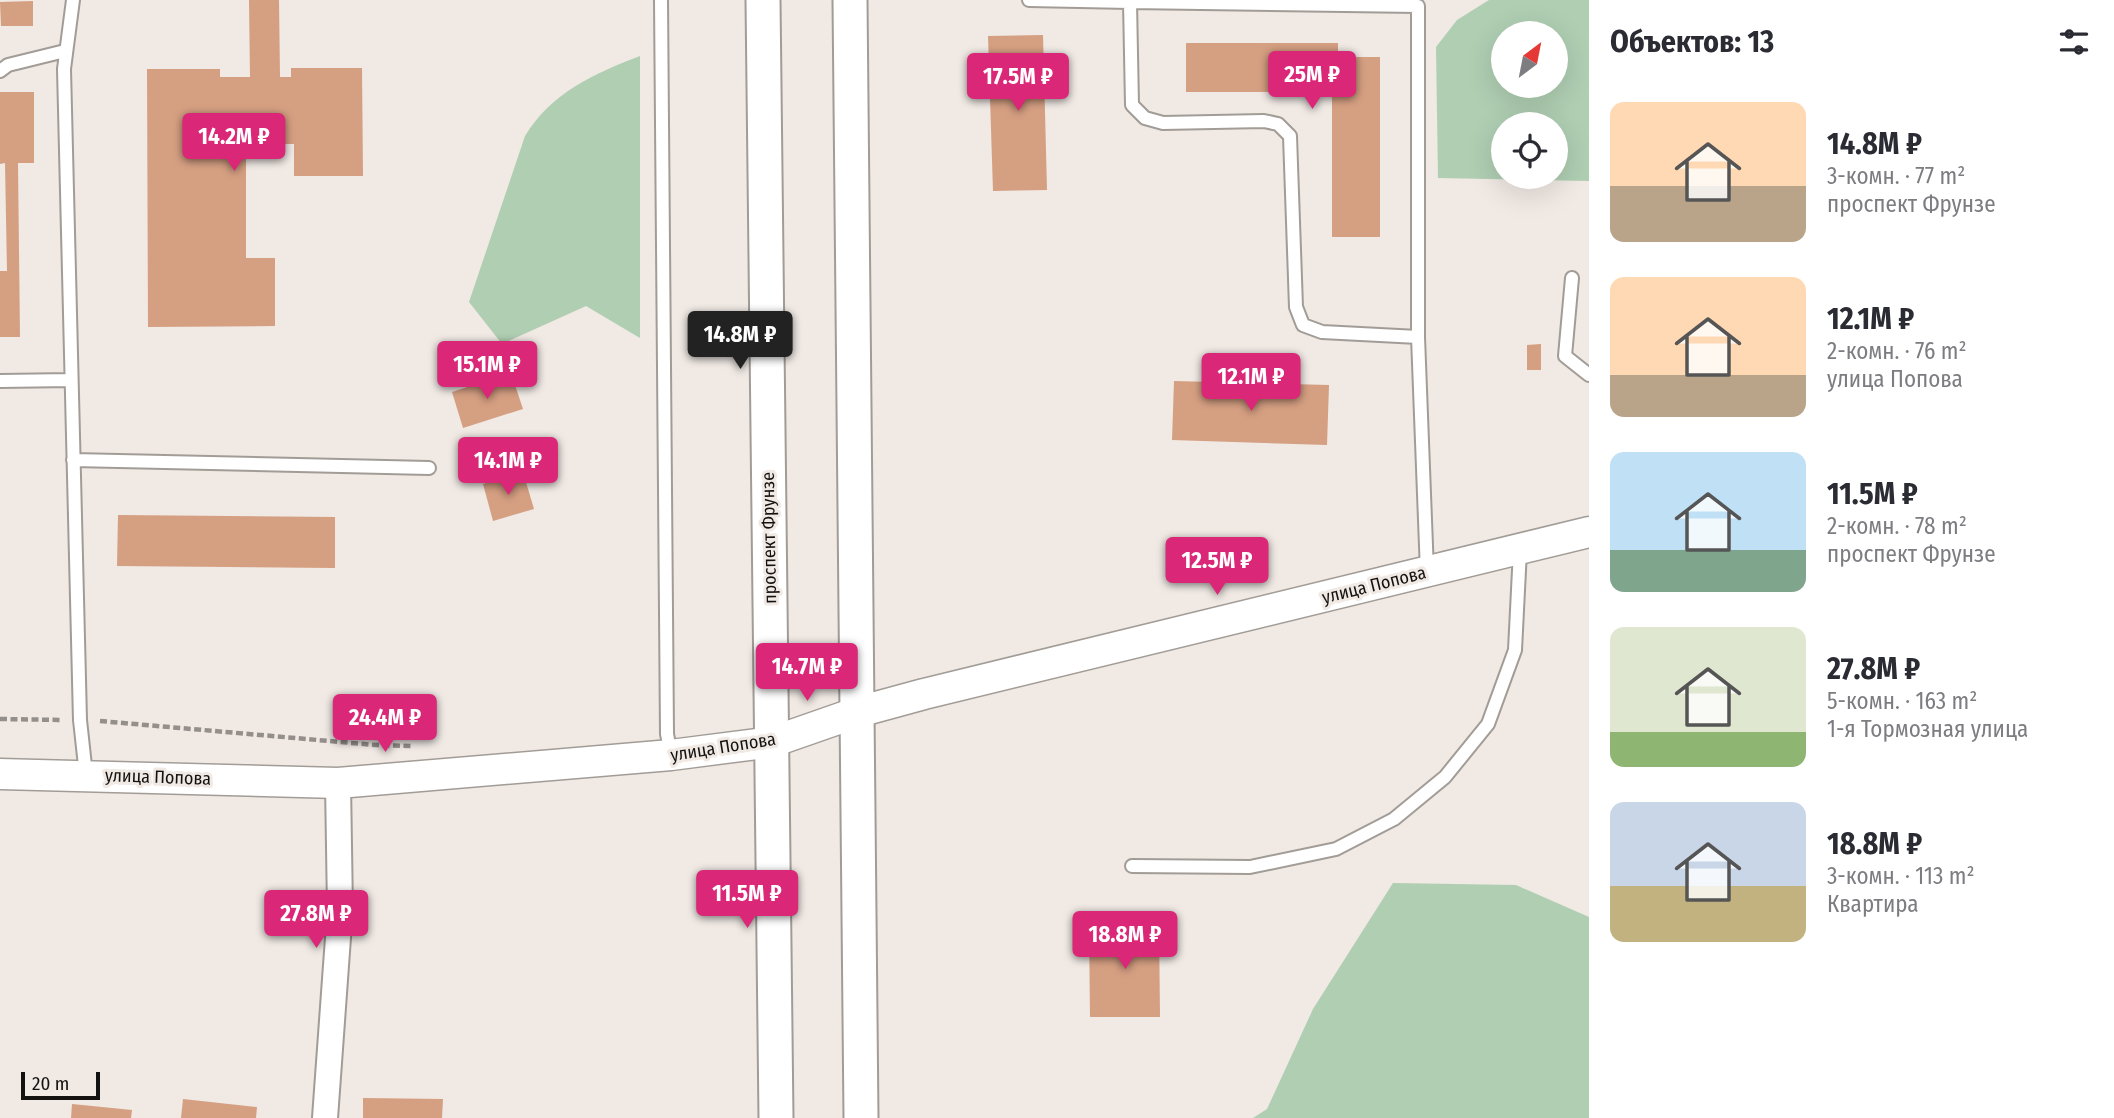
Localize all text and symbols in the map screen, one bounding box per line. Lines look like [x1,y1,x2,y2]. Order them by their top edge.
north arrow [1491,21,1568,98]
map controls [1491,21,1568,189]
icon: filters [2055,23,2093,61]
text: Объектов: 13 [1610,24,1774,60]
pin: 25M ₽ [1263,52,1361,111]
pin: 17.5M ₽ [953,54,1083,113]
text: 25M ₽ [1284,60,1340,88]
text: 17.5M ₽ [983,62,1053,90]
button: locate [1491,112,1568,189]
pin: 14.2M ₽ [169,114,299,173]
text: 14.2M ₽ [198,122,270,150]
text: 14.8M ₽ [1827,126,1922,162]
icon: home [1666,130,1750,214]
text: 3-комн. · 77 m² [1827,162,1965,190]
text: проспект Фрунзе [1827,190,1996,218]
text: 12.1M ₽ [1827,301,1914,337]
icon: home [1666,305,1750,389]
pin: 14.8M ₽ [675,312,805,371]
text: 14.8M ₽ [704,320,776,348]
text: 2-комн. · 76 m² [1827,337,1967,365]
pin: 15.1M ₽ [422,342,552,401]
text: 15.1M ₽ [453,350,521,378]
pin: 12.1M ₽ [1186,354,1316,413]
text: 12.1M ₽ [1218,362,1284,390]
text: улица Попова [1827,365,1963,393]
pin: 14.1M ₽ [443,438,573,497]
text: 14.1M ₽ [474,446,542,474]
street label: проспект Фрунзе [757,472,781,604]
text: 11.5M ₽ [1827,476,1918,512]
icon: home [1666,480,1750,564]
text: 2-комн. · 78 m² [1827,512,1967,540]
pin: 12.5M ₽ [1152,538,1282,597]
text: проспект Фрунзе [1827,540,1996,568]
text: 12.5M ₽ [1182,546,1252,574]
street label: улица Попова [1320,561,1428,609]
pin: 14.7M ₽ [742,644,872,703]
text: 27.8M ₽ [1827,651,1920,687]
text: 14.7M ₽ [772,652,842,680]
icon: home [1666,655,1750,739]
text: 5-комн. · 163 m² [1827,687,1977,715]
pin: 24.4M ₽ [320,694,450,754]
text: 24.4M ₽ [349,703,421,731]
text: 1-я Тормозная улица [1827,715,2028,743]
street label: улица Попова [669,728,777,766]
street label: улица Попова [104,764,212,790]
text: 18.8M ₽ [1827,826,1922,862]
icon: home [1666,830,1750,914]
text: 3-комн. · 113 m² [1827,862,1975,890]
pin: 11.5M ₽ [682,870,812,930]
text: 11.5M ₽ [712,879,782,907]
pin: 27.8M ₽ [251,890,381,950]
text: Квартира [1827,890,1919,918]
text: 27.8M ₽ [280,899,352,927]
pin: 18.8M ₽ [1060,912,1190,971]
text: 18.8M ₽ [1088,920,1162,948]
scale bar [21,1069,100,1101]
text: 20 m [32,1072,69,1095]

